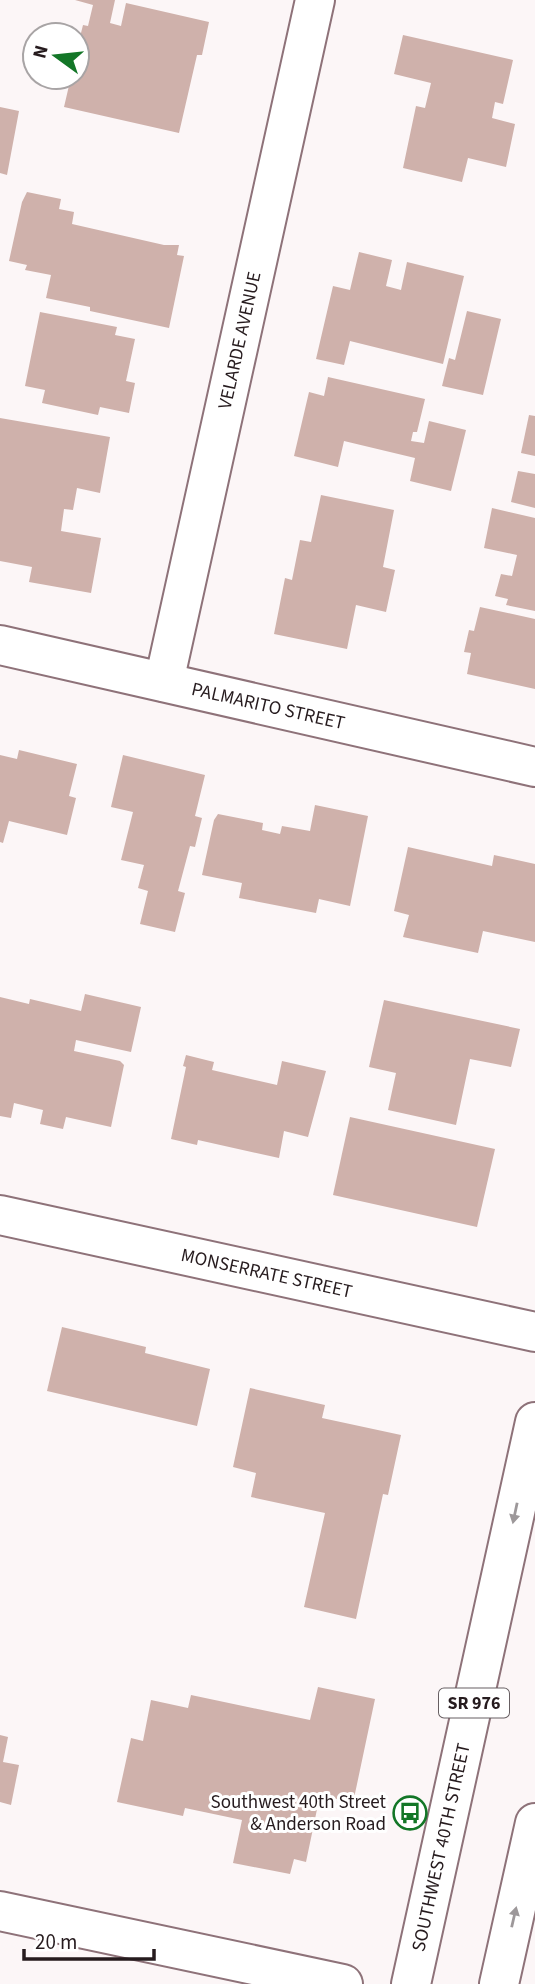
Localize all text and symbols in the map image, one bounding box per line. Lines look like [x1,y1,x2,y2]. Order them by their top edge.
north arrow [21,21,91,91]
text: N [26,42,56,62]
street label: VELARDE AVENUE [211,269,268,412]
street label: PALMARITO STREET [189,676,347,737]
street label: MONSERRATE STREET [178,1241,355,1305]
one-way arrow [510,1502,521,1524]
road number: SR 976 [439,1688,509,1718]
street label: SOUTHWEST 40TH STREET [405,1741,477,1954]
place label: Southwest 40th Street & Anderson Road [211,1789,387,1838]
bus stop icon: Southwest 40th Street & Anderson Road [391,1794,429,1832]
one-way arrow [509,1906,520,1928]
scale bar [24,1918,154,1962]
text: 20 m [35,1927,77,1957]

